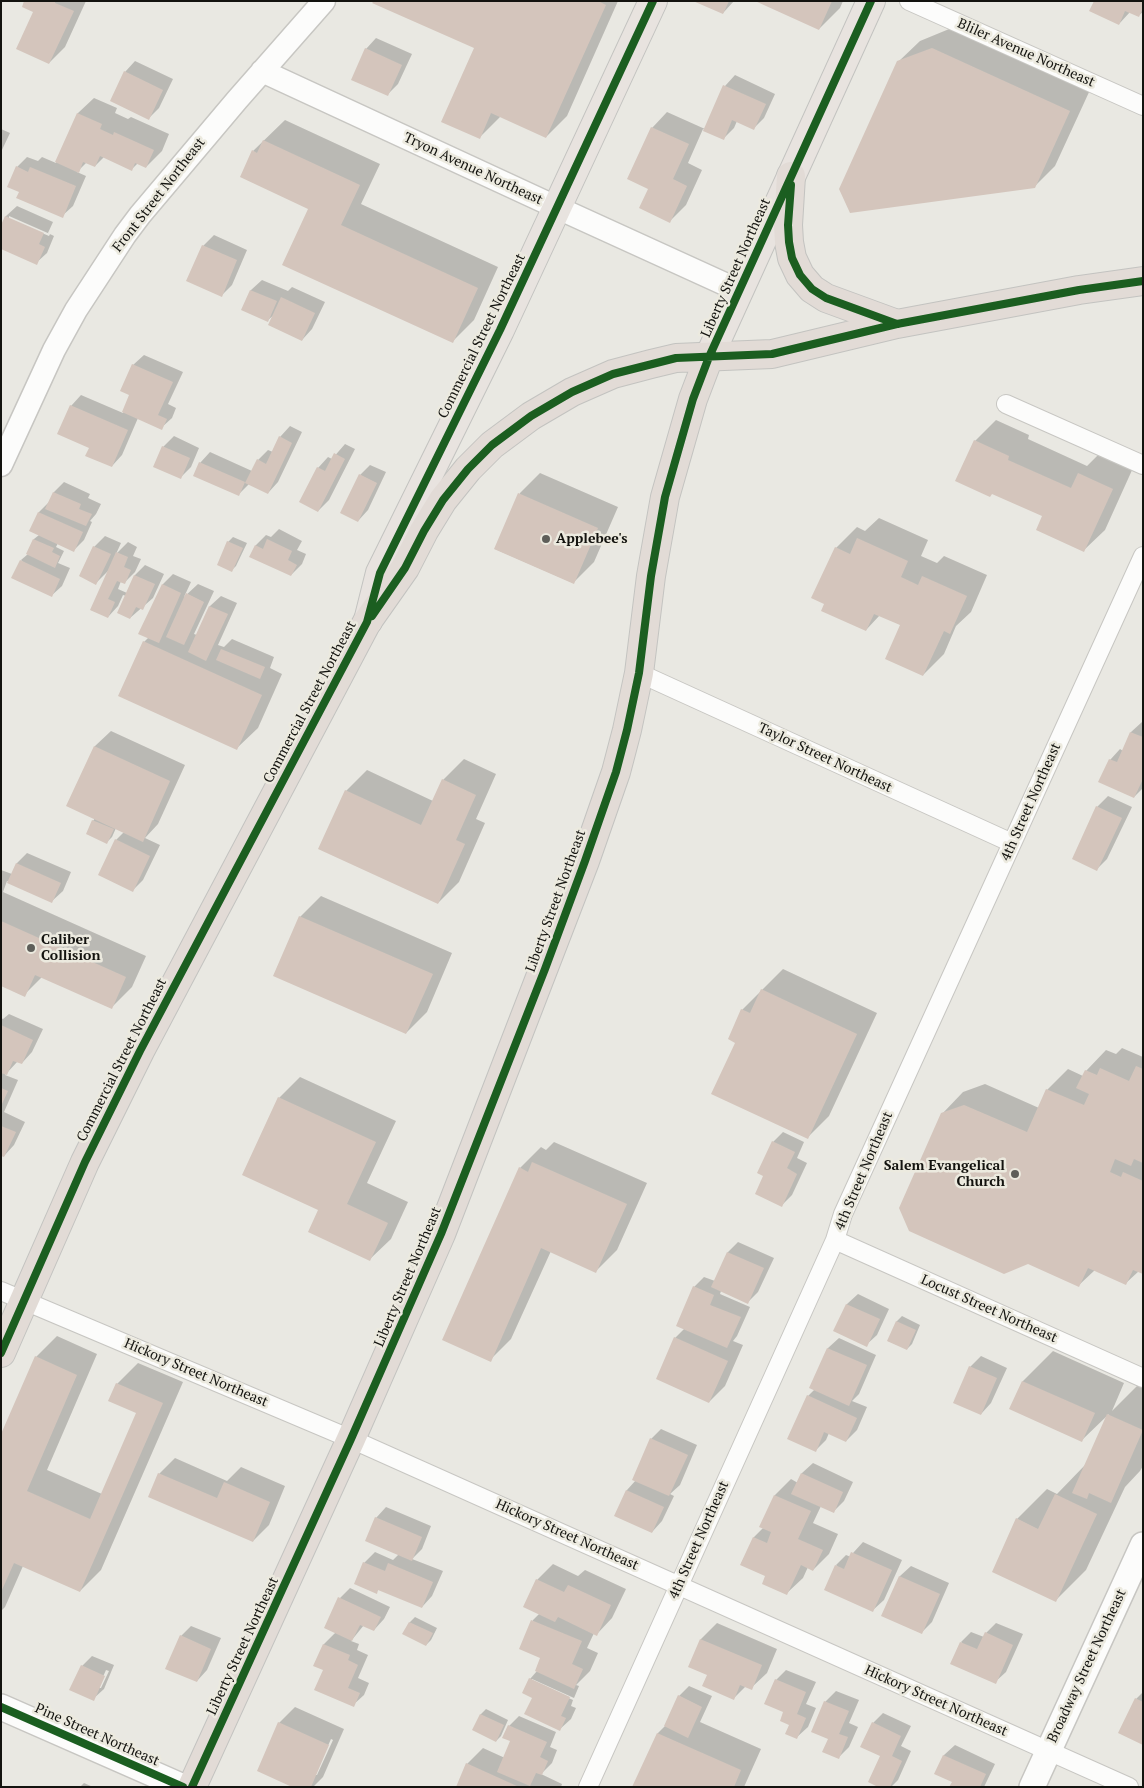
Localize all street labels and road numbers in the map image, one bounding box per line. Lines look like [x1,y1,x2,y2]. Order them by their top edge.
street label: Bliler Avenue Northeast [955,15,1097,91]
street label: Tryon Avenue Northeast [401,129,545,209]
street label: Front Street Northeast [109,134,209,256]
street label: Liberty Street Northeast [698,196,774,340]
street label: Commercial Street Northeast [435,251,529,421]
street label: Commercial Street Northeast [260,618,360,786]
street label: Taylor Street Northeast [755,720,895,796]
street label: 4th Street Northeast [997,740,1065,864]
street label: Liberty Street Northeast [522,827,590,975]
street label: Commercial Street Northeast [73,975,171,1145]
street label: 4th Street Northeast [831,1109,897,1233]
street label: Liberty Street Northeast [371,1204,445,1350]
street label: Locust Street Northeast [918,1271,1060,1347]
street label: Hickory Street Northeast [122,1335,270,1411]
street label: 4th Street Northeast [665,1478,733,1602]
street label: Hickory Street Northeast [493,1496,641,1574]
street label: Liberty Street Northeast [204,1574,282,1718]
street label: Broadway Street Northeast [1044,1587,1130,1745]
street label: Hickory Street Northeast [862,1662,1010,1740]
street label: Pine Street Northeast [32,1700,162,1770]

